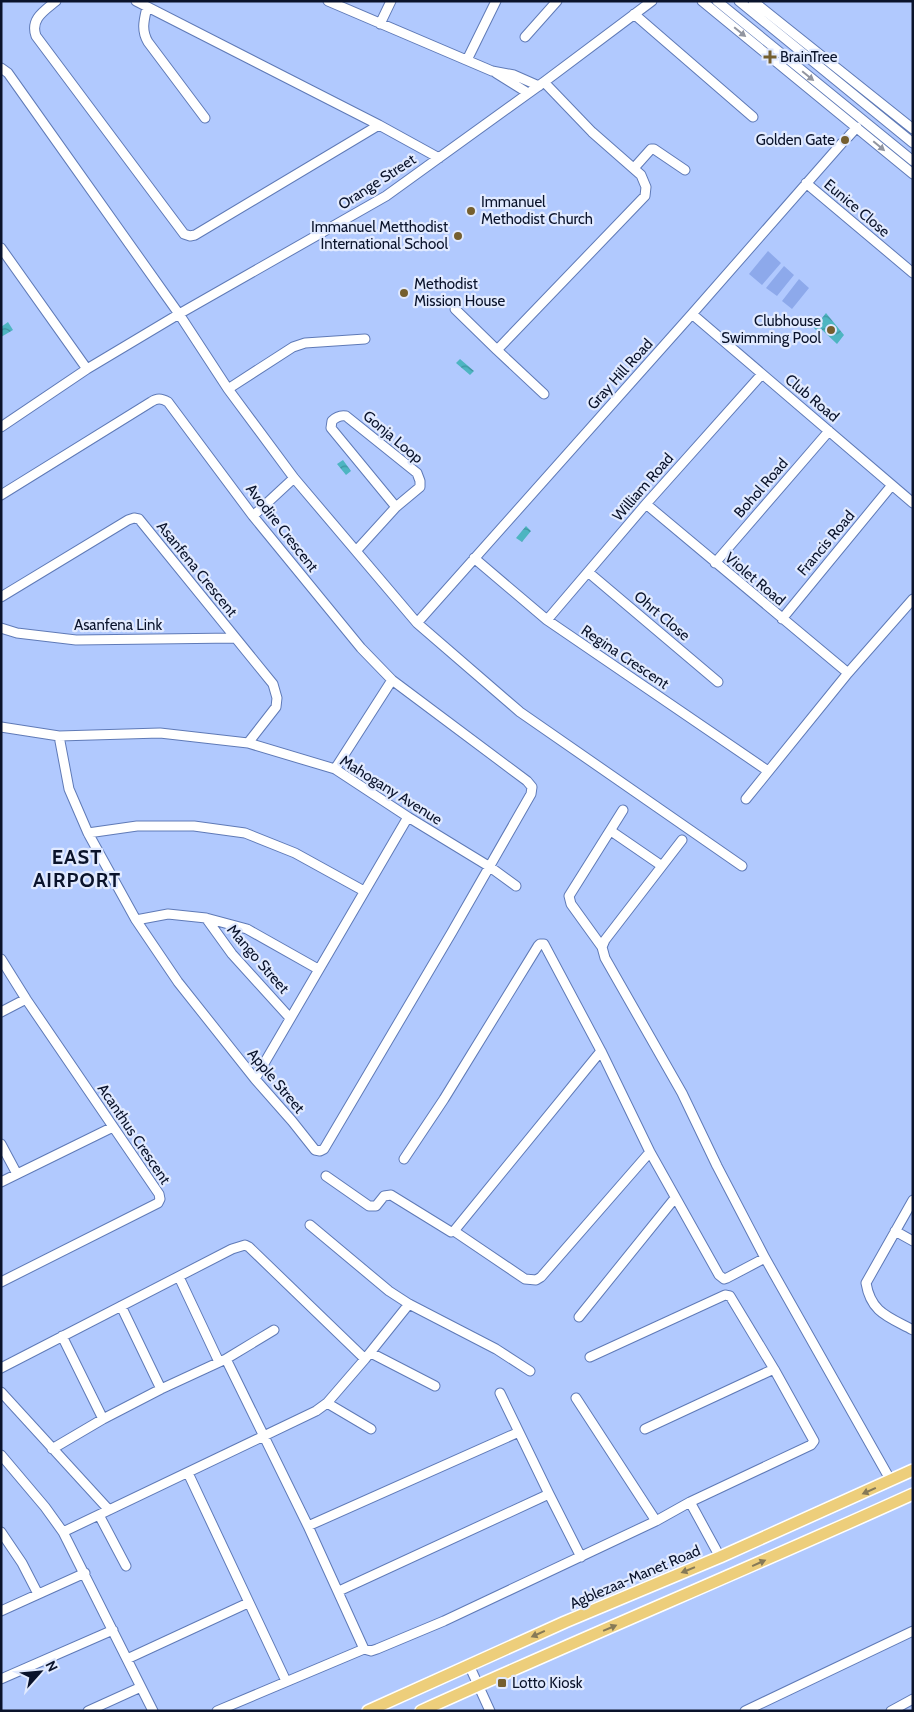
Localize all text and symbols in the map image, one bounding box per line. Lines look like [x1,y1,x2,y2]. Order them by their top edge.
one-way arrow [733,27,746,38]
place label: BrainTree [780,48,838,66]
marker: BrainTree [764,51,776,63]
one-way arrow [802,71,815,82]
place label: Golden Gate [756,131,835,149]
marker: Golden Gate [839,134,851,146]
one-way arrow [873,141,886,152]
street label: Orange Street [335,150,419,214]
street label: Eunice Close [821,175,894,241]
place label: Immanuel Methodist Church [481,193,593,228]
marker: Immanuel Methodist Church [465,205,477,217]
place label: Immanuel Metthodist International School [311,218,448,253]
marker: Immanuel Metthodist International School [452,230,464,242]
place label: Methodist Mission House [414,275,506,310]
marker: Methodist Mission House [398,287,410,299]
place label: Clubhouse Swimming Pool [721,312,821,347]
marker: Clubhouse Swimming Pool [825,324,837,336]
street label: Gray Hill Road [583,335,657,413]
street label: Club Road [781,370,843,426]
street label: Gonja Loop [359,407,427,467]
street label: William Road [609,449,677,525]
street label: Bohol Road [730,455,792,521]
street label: Avodire Crescent [242,480,322,576]
street label: Francis Road [794,507,858,579]
street label: Asanfena Crescent [153,518,241,620]
street label: Violet Road [721,549,789,609]
street label: Ohrt Close [630,587,694,645]
street label: Asanfena Link [74,616,162,634]
street label: Regina Crescent [578,621,672,693]
street label: Mahogany Avenue [337,751,446,829]
district label: EAST AIRPORT [33,845,121,892]
street label: Mango Street [223,921,293,997]
street label: Apple Street [244,1045,308,1117]
street label: Acanthus Crescent [94,1080,174,1188]
one-way arrow [862,1487,876,1495]
street label: Agblezaa-Manet Road [567,1541,703,1613]
one-way arrow [752,1559,766,1567]
one-way arrow [680,1566,695,1574]
one-way arrow [603,1623,617,1631]
one-way arrow [531,1631,545,1639]
north arrow [15,1647,65,1697]
text: N [41,1658,62,1675]
place label: Lotto Kiosk [512,1674,583,1692]
marker: Lotto Kiosk [496,1677,508,1689]

